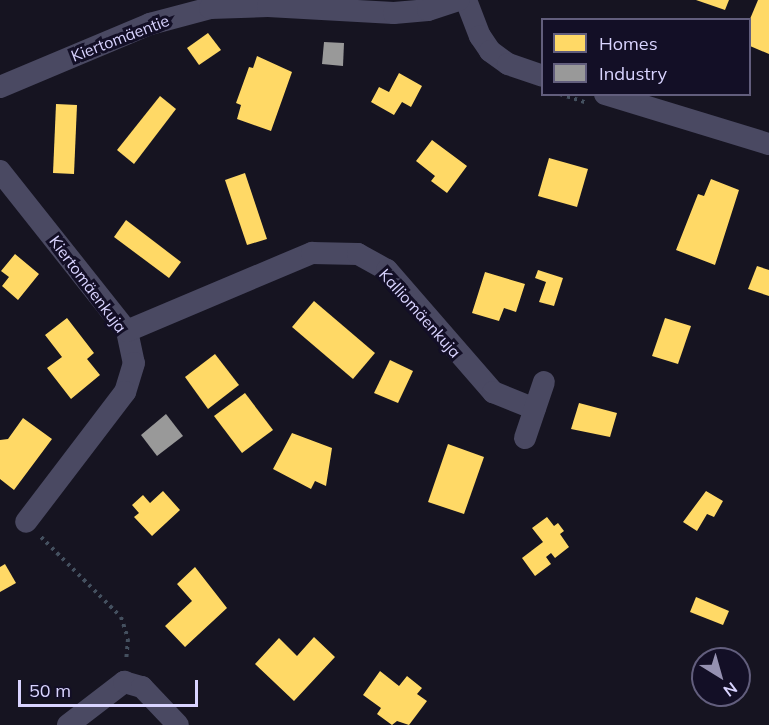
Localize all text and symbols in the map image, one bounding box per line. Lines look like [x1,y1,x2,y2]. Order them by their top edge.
street label: Kiertomäentie [68,11,172,65]
legend [541,18,751,96]
text: Homes [599,32,658,55]
text: Industry [599,62,667,85]
street label: Kiertomäenkuja [45,232,131,336]
street label: Kalliomäenkuja [375,265,465,361]
north arrow [691,647,751,707]
scale bar [21,668,201,706]
text: N [720,678,741,701]
text: 50 m [29,679,71,702]

